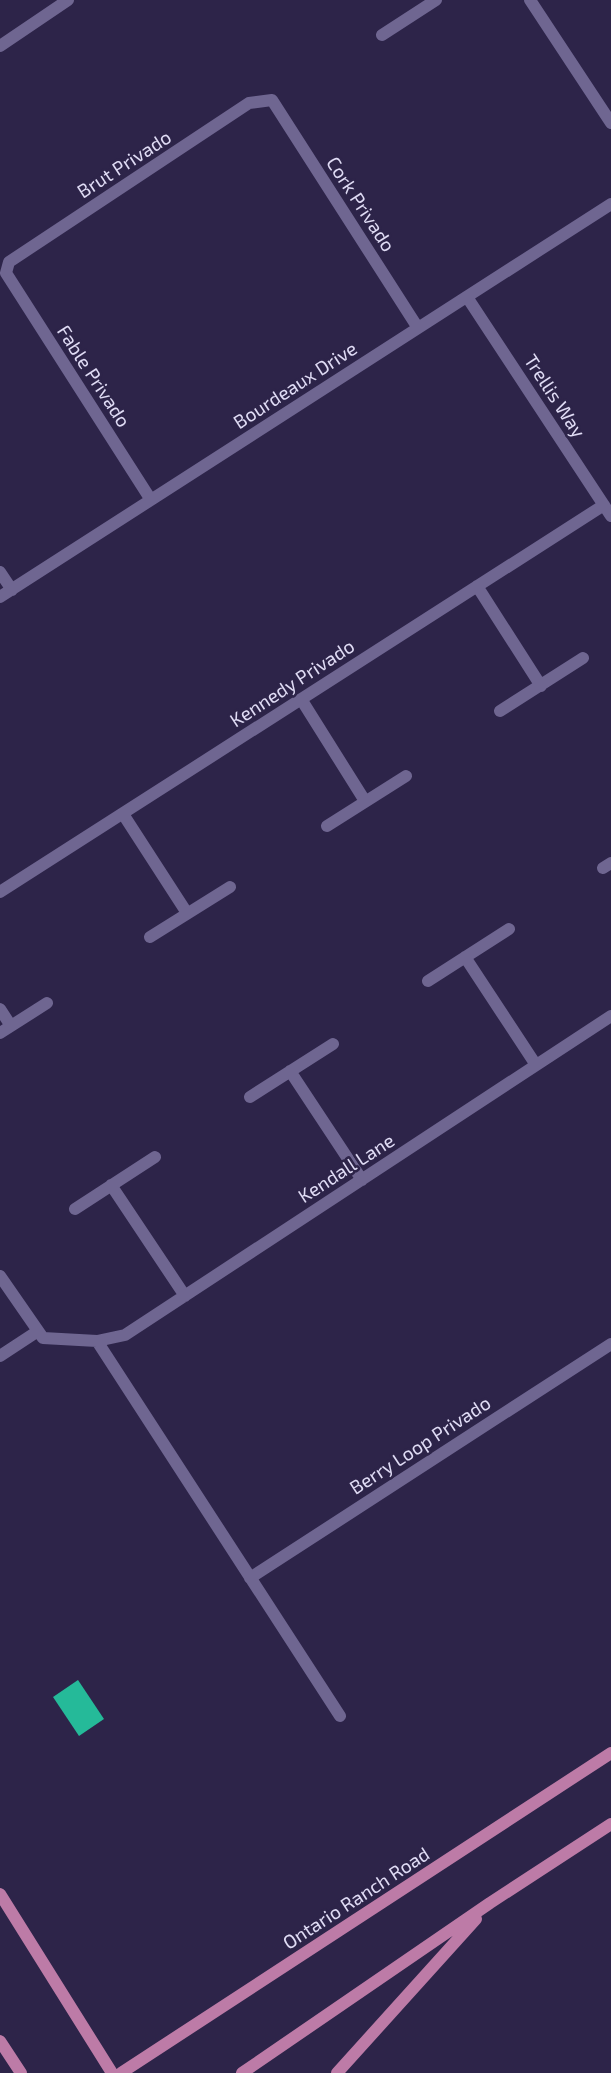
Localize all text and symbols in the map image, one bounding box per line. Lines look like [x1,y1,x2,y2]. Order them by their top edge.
street label: Brut Privado [72,125,175,202]
street label: Cork Privado [322,152,401,256]
street label: Fable Privado [53,320,136,431]
street label: Bourdeaux Drive [229,336,361,433]
street label: Trellis Way [520,350,591,442]
street label: Kennedy Privado [225,634,358,731]
street label: Kendall Lane [293,1128,398,1207]
street label: Berry Loop Privado [345,1390,494,1499]
street label: Ontario Ranch Road [278,1842,433,1954]

